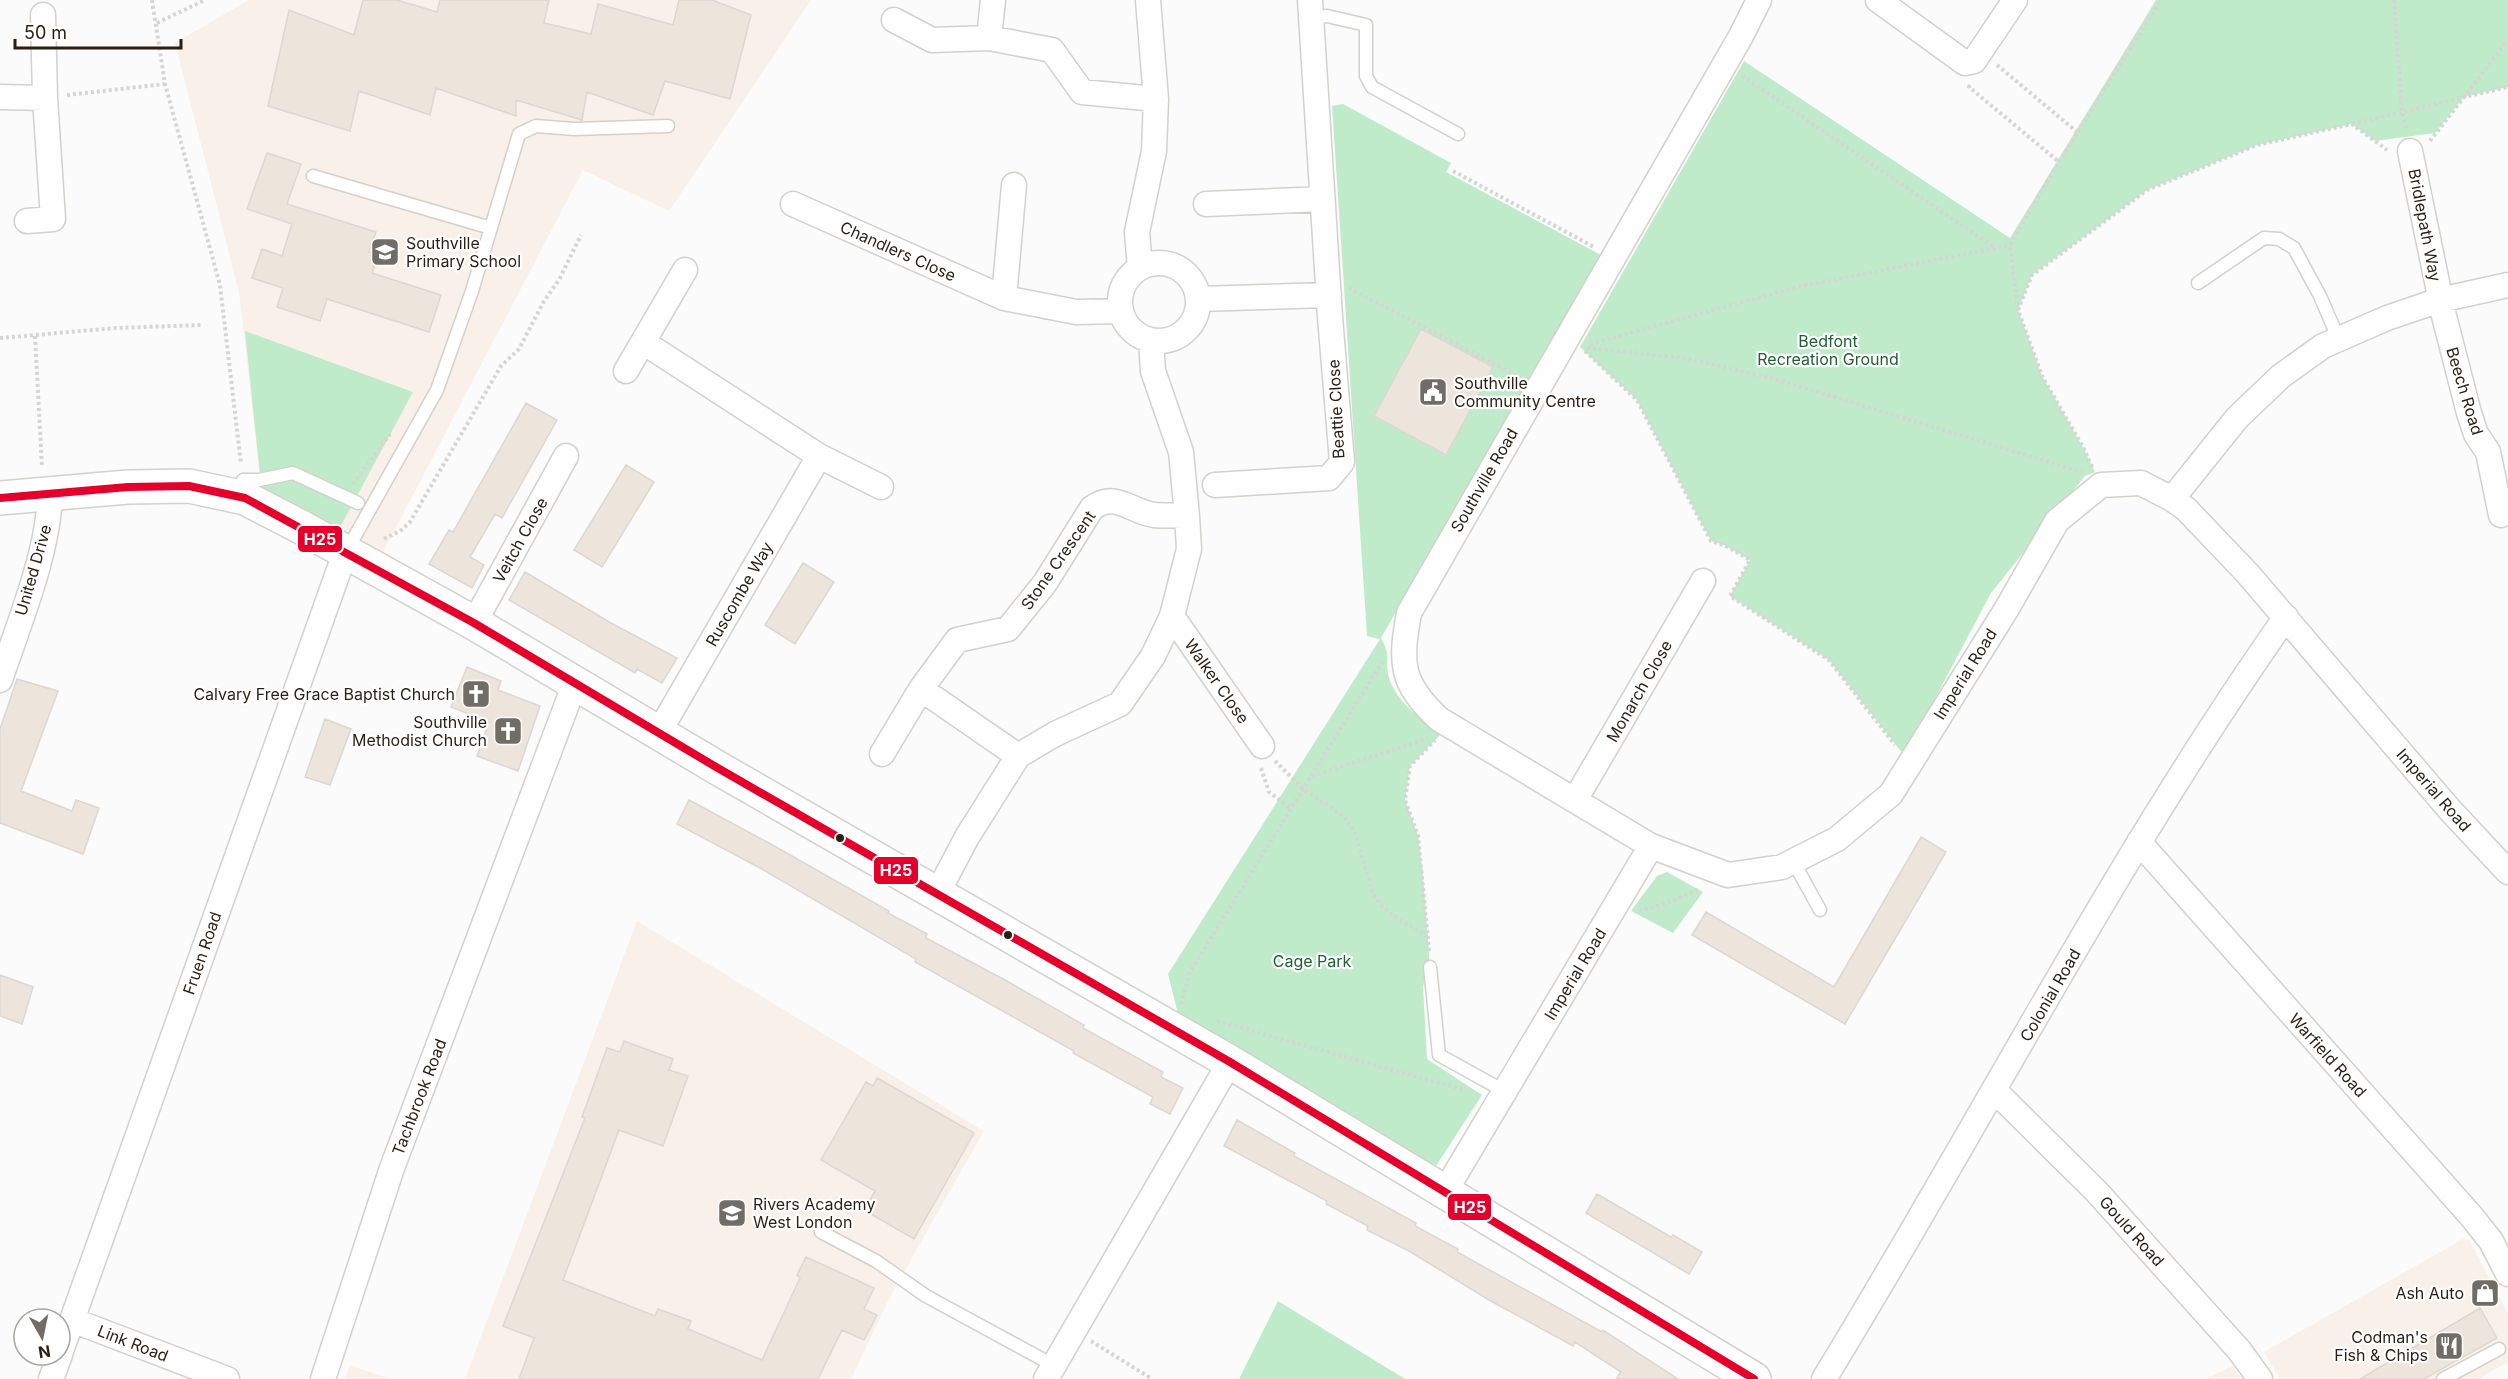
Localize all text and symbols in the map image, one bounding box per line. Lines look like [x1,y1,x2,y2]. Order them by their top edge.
scale bar [15,12,182,50]
text: 50 m [24,22,67,43]
street label: Bridlepath Way [2404,167,2446,283]
street label: Chandlers Close [837,217,959,285]
place label: Southville Primary School [406,233,521,271]
school or university icon: Southville Primary School [369,236,401,268]
park label: Bedfont Recreation Ground [1757,331,1899,369]
street label: Beech Road [2442,345,2488,437]
street label: Beattie Close [1323,359,1349,459]
place label: Southville Community Centre [1454,373,1596,411]
public building icon: Southville Community Centre [1417,376,1449,408]
street label: Southville Road [1446,424,1522,536]
street label: Veitch Close [488,494,552,586]
street label: Stone Crescent [1016,507,1100,613]
street label: United Drive [10,522,56,618]
line badge: H25 [297,525,343,553]
text: H25 [304,529,336,549]
street label: Ruscombe Way [701,538,777,650]
street label: Imperial Road [1929,625,2001,723]
street label: Walker Close [1180,635,1254,727]
street label: Monarch Close [1602,637,1676,745]
church icon: Calvary Free Grace Baptist Church [460,678,492,710]
place label: Calvary Free Grace Baptist Church [193,684,455,704]
place label: Southville Methodist Church [352,712,487,750]
church icon: Southville Methodist Church [492,715,524,747]
street label: Imperial Road [2392,744,2476,836]
unlabelled marker [834,832,846,844]
line badge: H25 [873,856,919,885]
text: H25 [880,860,912,880]
street label: Fruen Road [178,909,226,997]
street label: Imperial Road [1540,924,1610,1024]
unlabelled marker [1002,929,1014,941]
street label: Colonial Road [2015,945,2085,1045]
park label: Cage Park [1273,951,1352,971]
street label: Warfield Road [2285,1009,2371,1101]
street label: Tachbrook Road [388,1036,450,1158]
street label: Gould Road [2095,1192,2169,1270]
line badge: H25 [1447,1193,1492,1221]
place label: Rivers Academy West London [753,1194,875,1232]
school or university icon: Rivers Academy West London [716,1197,748,1229]
text: H25 [1454,1197,1486,1217]
shop icon: Ash Auto [2469,1277,2501,1309]
place label: Ash Auto [2395,1283,2464,1303]
north arrow [12,1307,72,1367]
street label: Link Road [95,1320,171,1366]
place label: Codman's Fish & Chips [2334,1327,2428,1365]
restaurant icon: Codman's Fish & Chips [2433,1330,2465,1362]
text: N [37,1341,52,1363]

